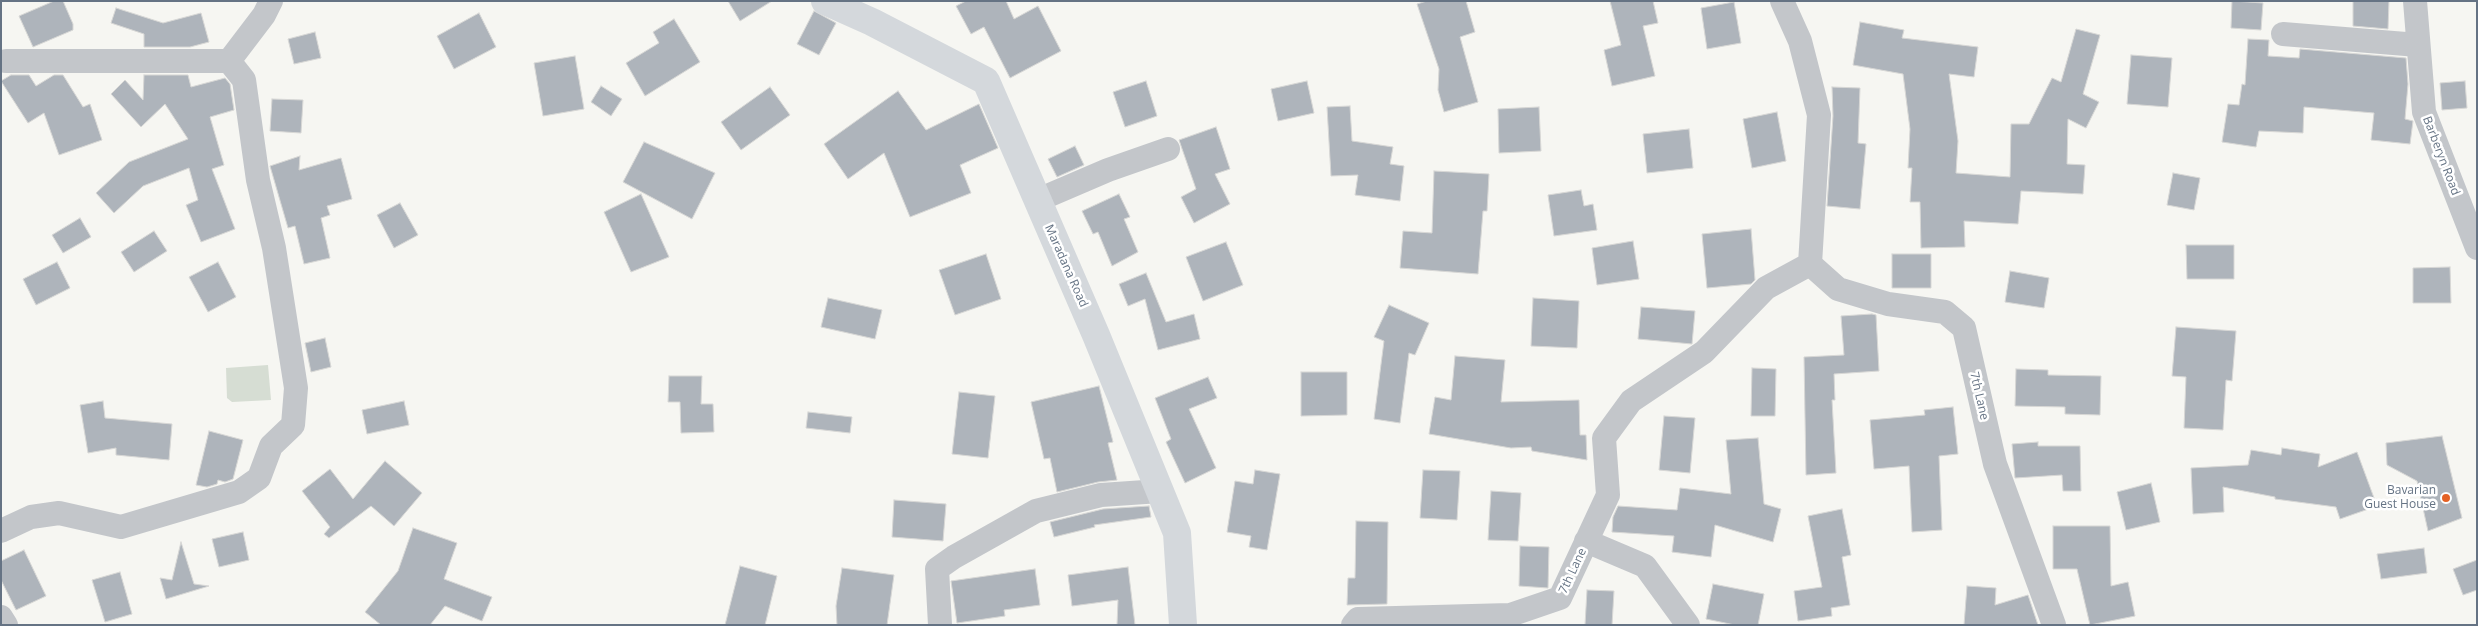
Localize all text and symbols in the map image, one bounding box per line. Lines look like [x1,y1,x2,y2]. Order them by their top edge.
street label: Barberyn Road [2419,114,2463,198]
street label: Maradana Road [1041,222,1091,310]
street label: 7th Lane [1967,371,1991,421]
place label: Bavarian Guest House [2364,484,2436,512]
marker: Bavarian Guest House [2440,492,2452,504]
street label: 7th Lane [1556,546,1590,596]

